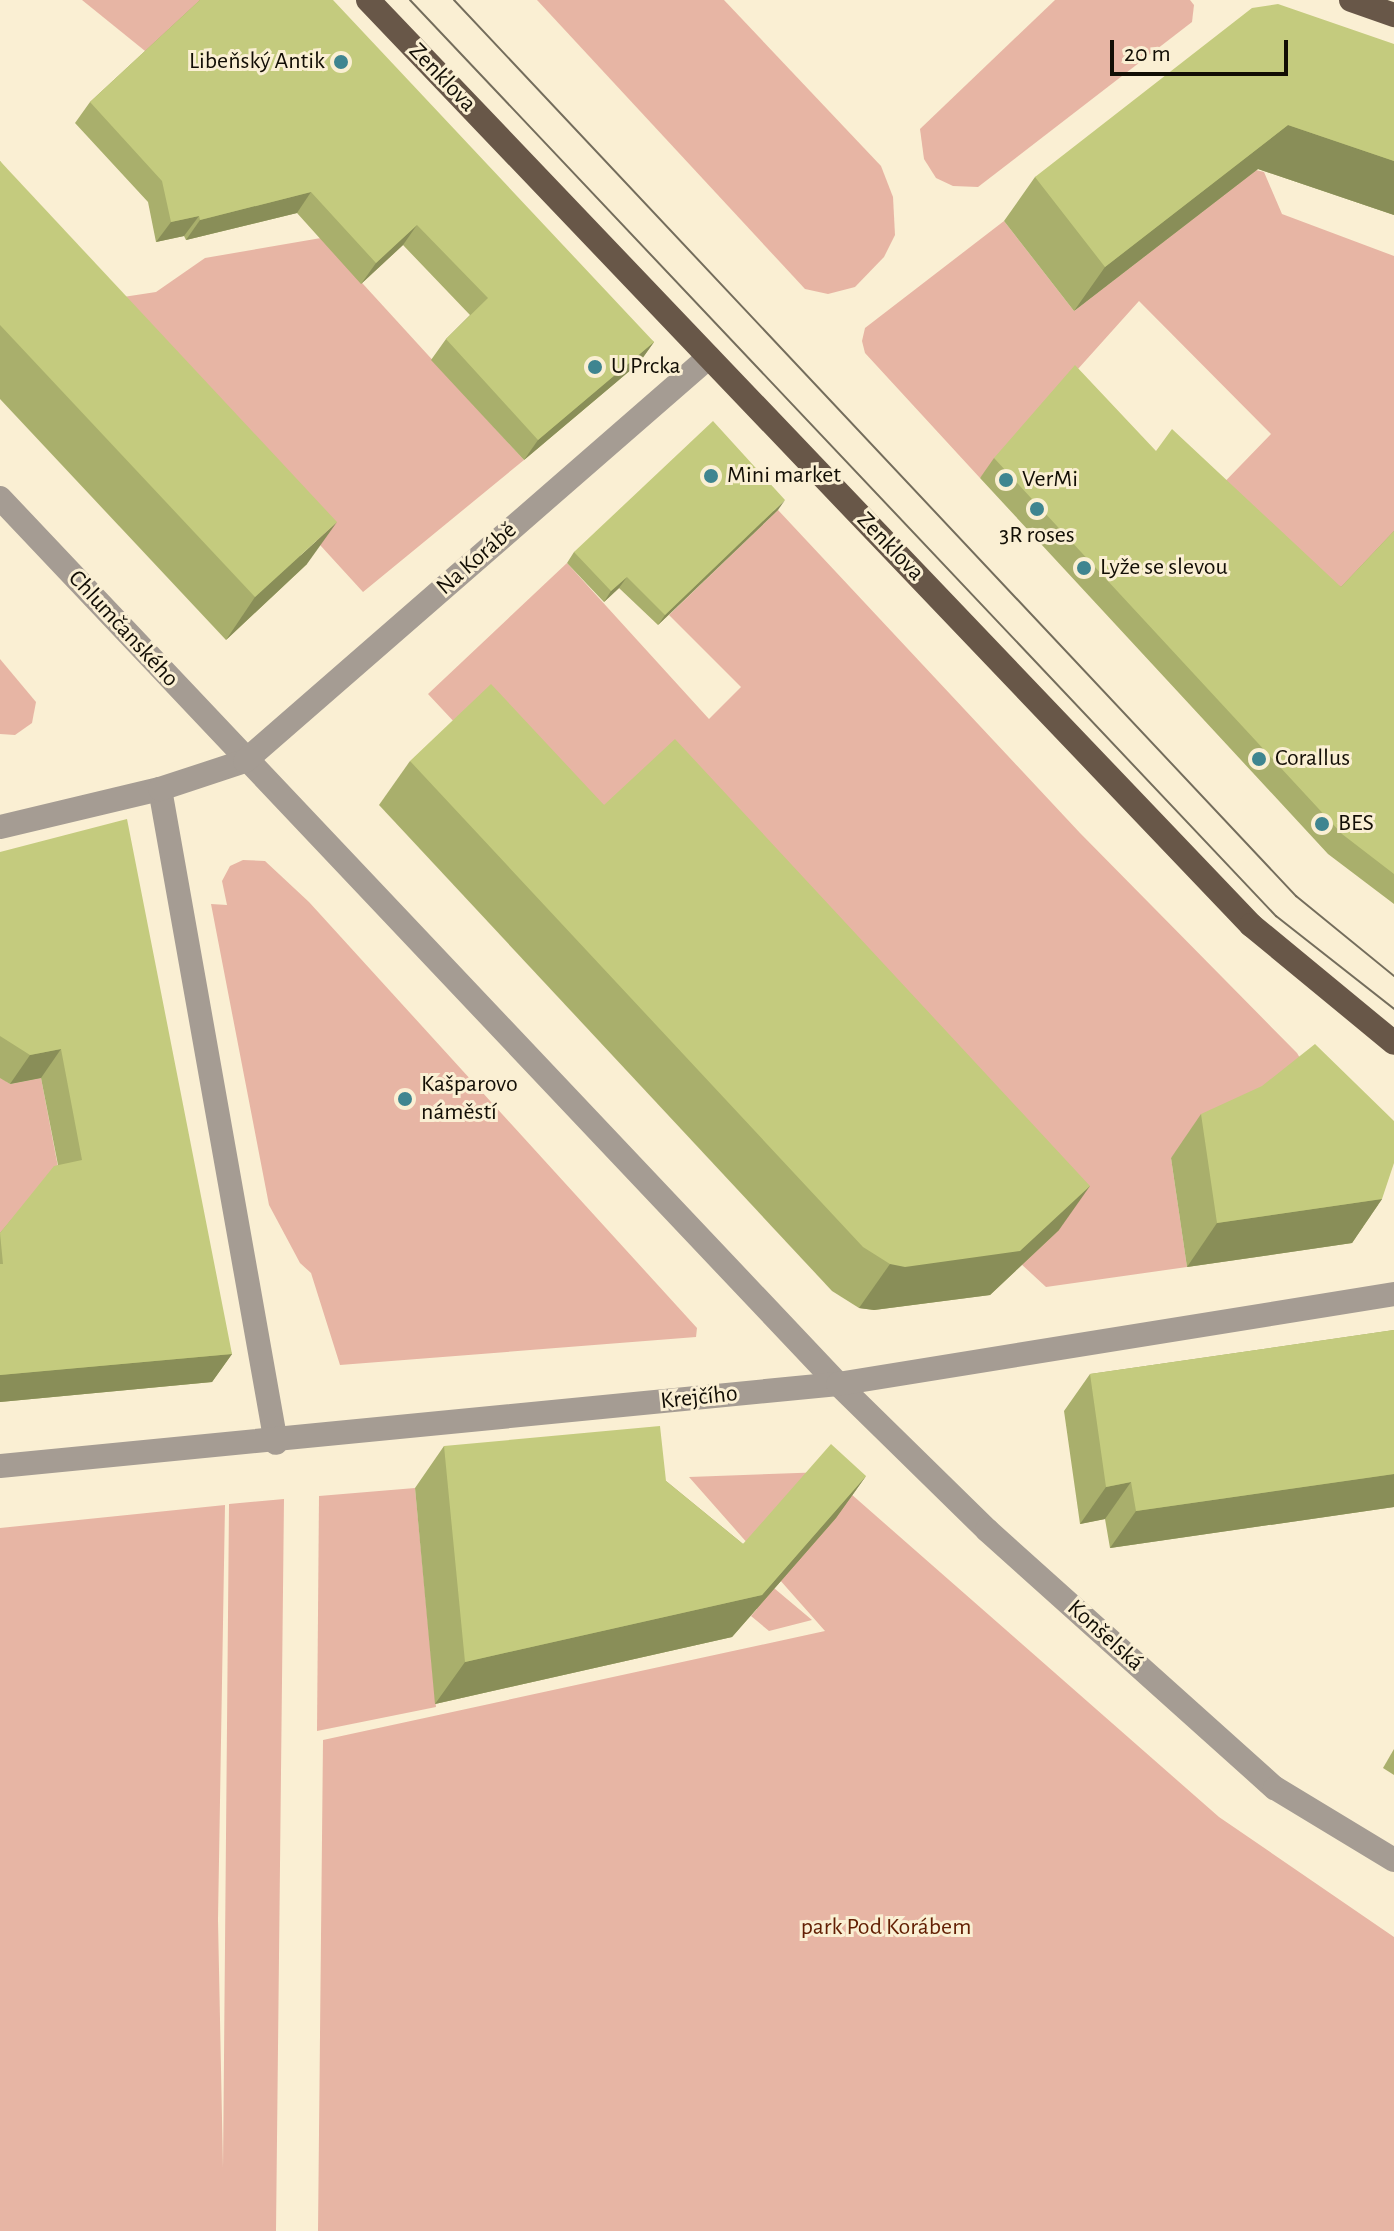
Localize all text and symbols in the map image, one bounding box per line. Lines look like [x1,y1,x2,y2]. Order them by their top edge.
scale bar [1114,24,1292,74]
street label: Zenklova [402,38,482,118]
text: 20 m [1124,42,1171,66]
place label: Libeňský Antik [189,48,325,76]
marker: Libeňský Antik [332,53,350,71]
place label: U Prcka [611,353,681,381]
marker: U Prcka [586,358,604,376]
place label: Mini market [727,462,841,490]
place label: VerMi [1022,466,1078,494]
marker: Mini market [702,467,720,485]
marker: VerMi [997,471,1015,489]
marker: 3R roses [1028,500,1046,518]
street label: Zenklova [850,507,930,587]
street label: Na Korábě [431,516,523,602]
place label: 3R roses [999,522,1075,550]
place label: Lyže se slevou [1100,554,1228,582]
marker: Lyže se slevou [1075,559,1093,577]
street label: Chlumčanského [62,565,184,693]
place label: Corallus [1275,745,1350,773]
marker: Corallus [1250,750,1268,768]
place label: BES [1338,810,1374,838]
marker: BES [1313,815,1331,833]
place label: Kašparovo náměstí [421,1071,518,1127]
marker: Kašparovo náměstí [396,1090,414,1108]
street label: Krejčího [659,1380,739,1416]
street label: Konšelská [1061,1594,1149,1678]
park label: park Pod Korábem [801,1914,971,1942]

